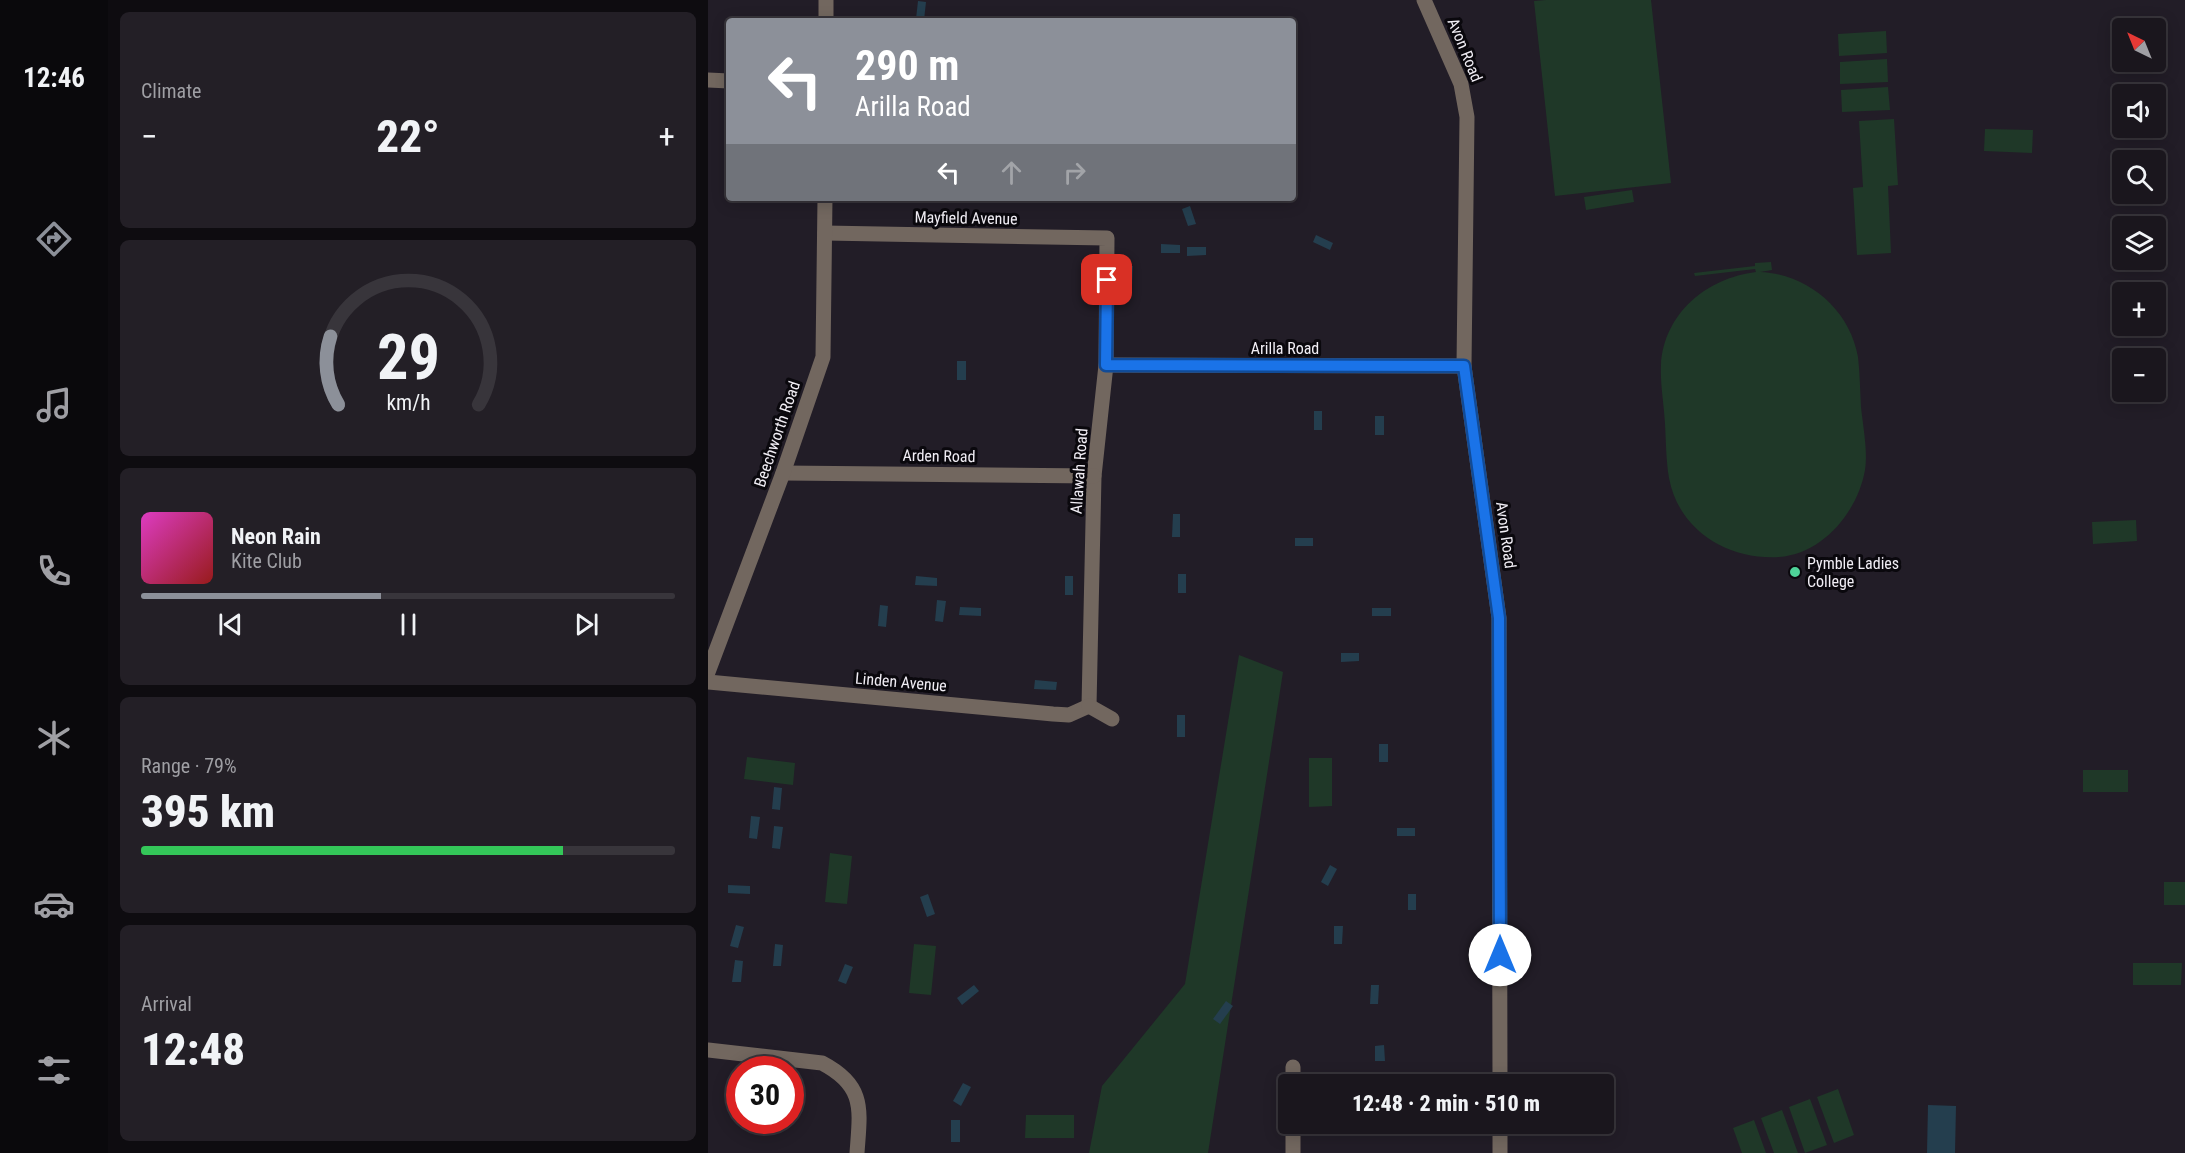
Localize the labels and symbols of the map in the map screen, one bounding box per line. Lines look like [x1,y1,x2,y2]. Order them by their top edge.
street label: Avon Road [1444,15,1486,85]
north arrow [2112,18,2166,72]
street label: Mayfield Avenue [914,208,1018,228]
pin [1081,254,1132,305]
street label: Arilla Road [1251,339,1319,358]
street label: Beechworth Road [750,379,804,489]
street label: Allawah Road [1067,428,1091,514]
street label: Arden Road [902,446,976,466]
street label: Avon Road [1492,500,1520,570]
place label: Pymble Ladies College [1807,554,1899,591]
marker: Pymble Ladies College [1788,565,1802,579]
street label: Linden Avenue [854,669,948,695]
position arrow [1468,923,1532,987]
speed limit sign: 30 [726,1056,804,1134]

